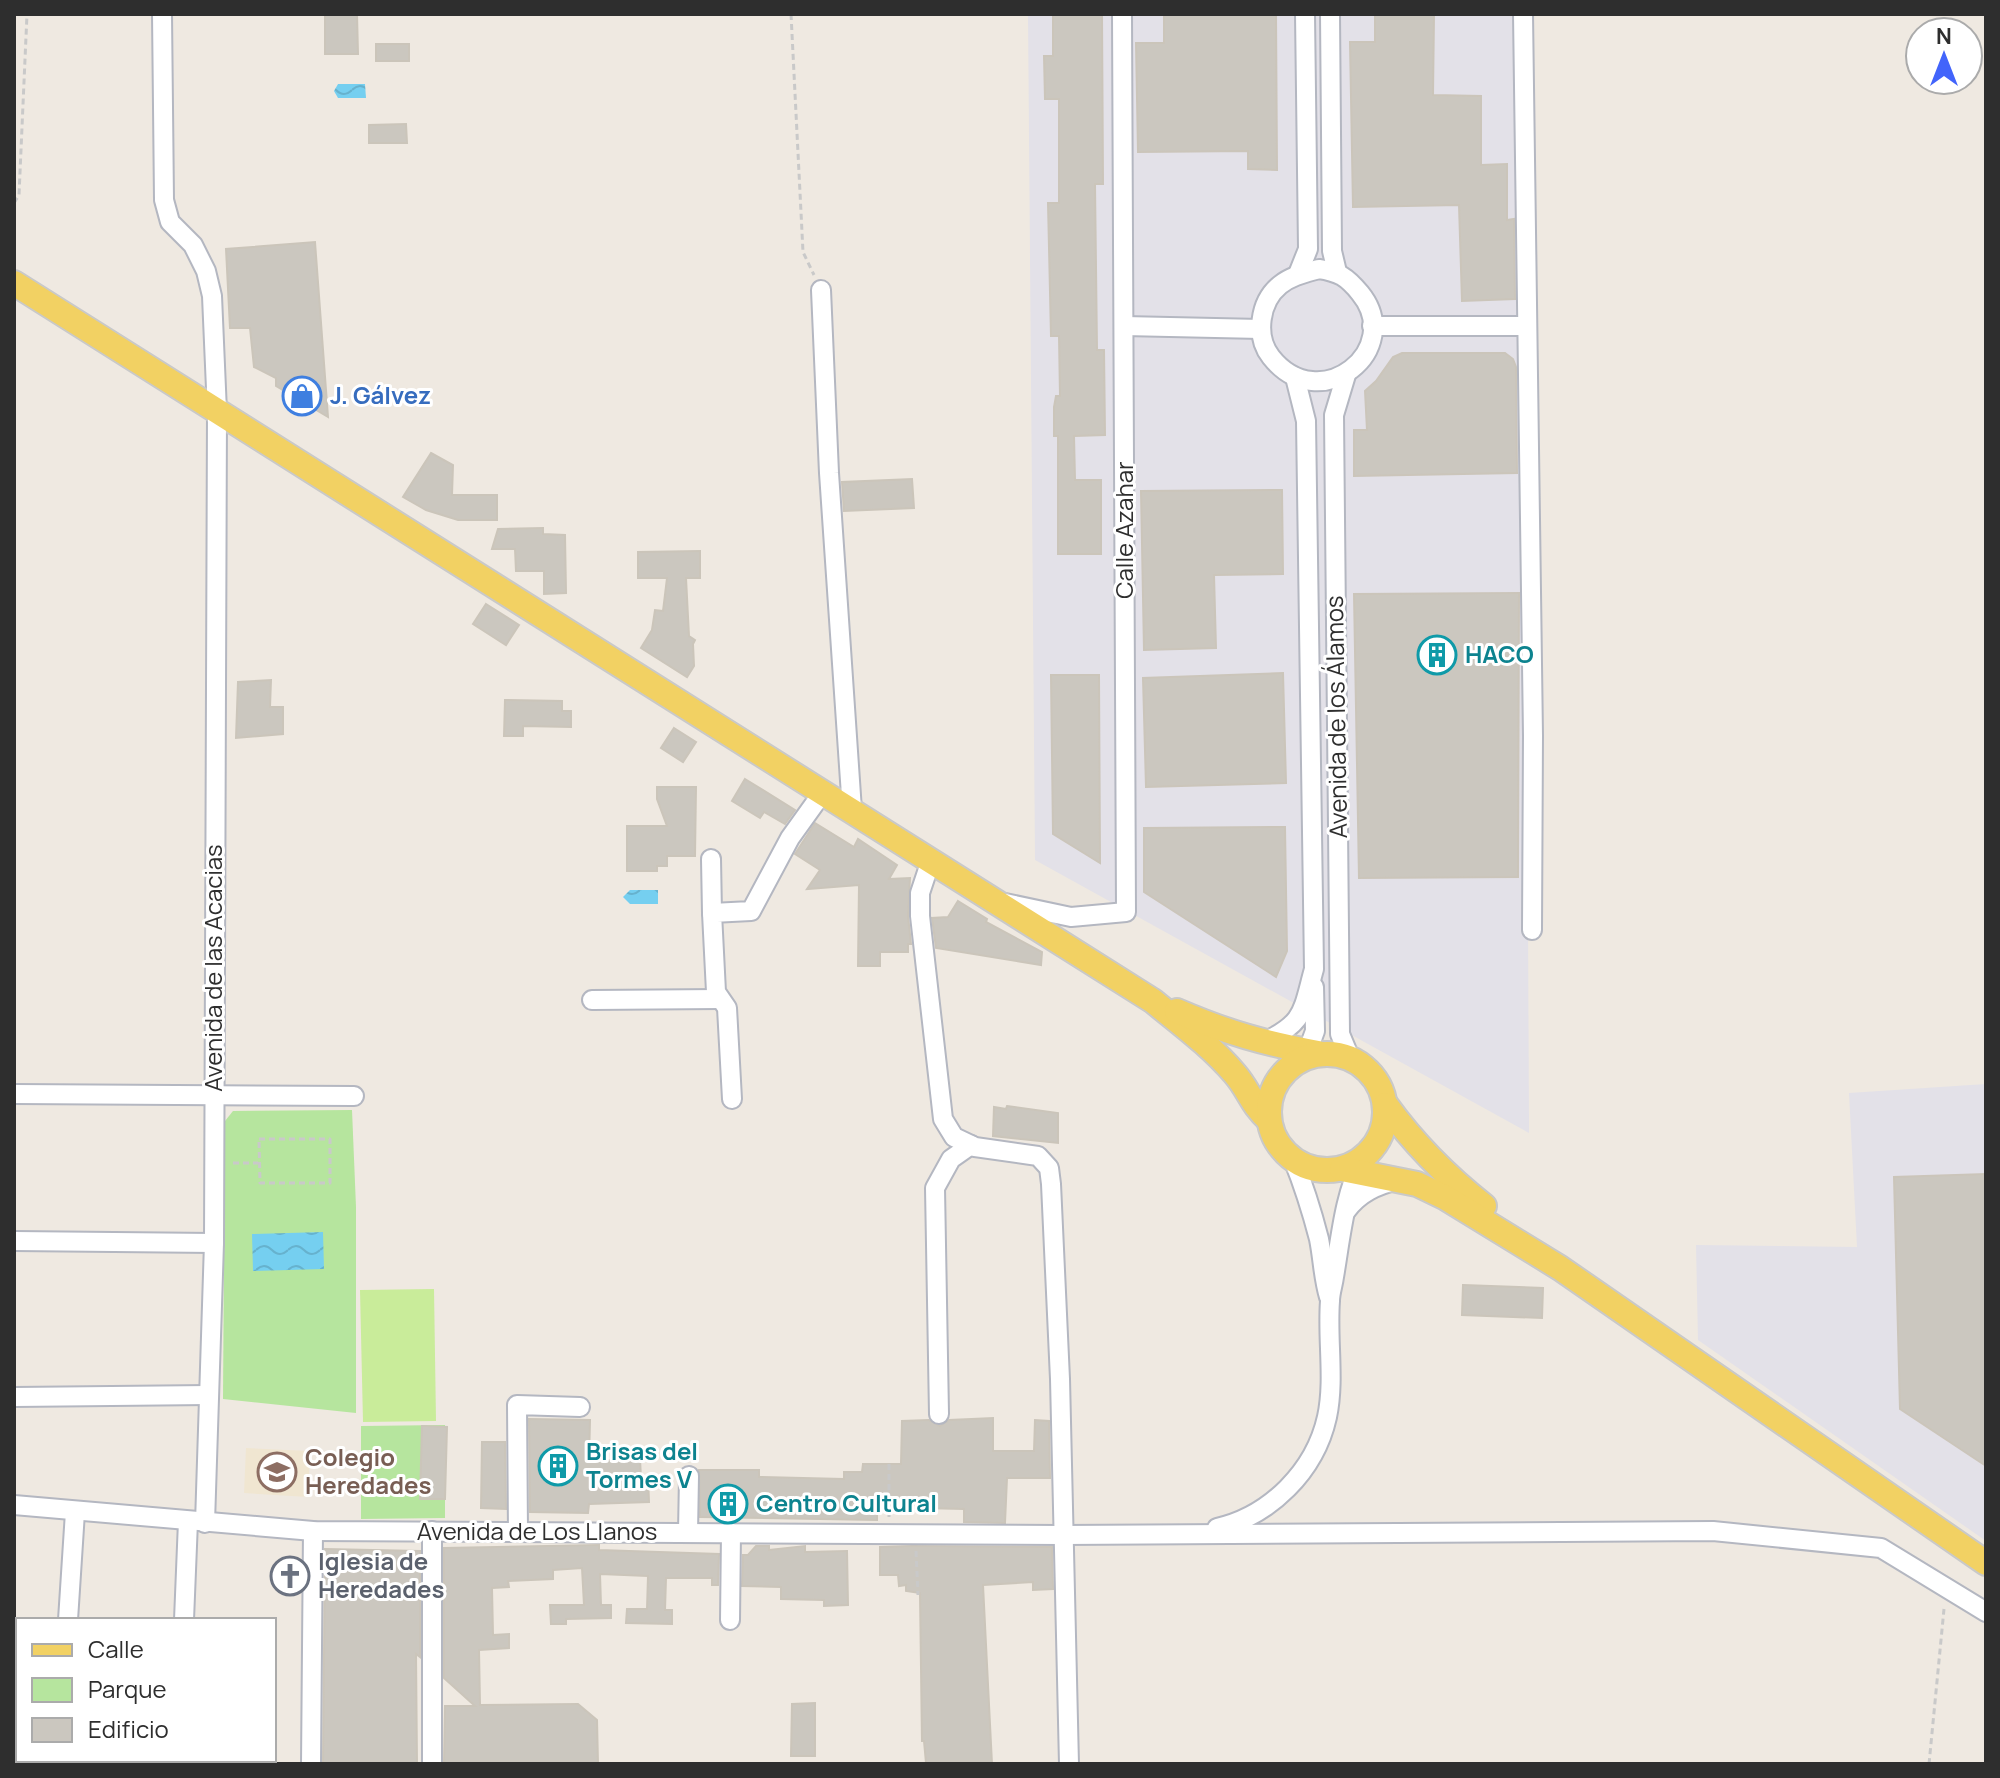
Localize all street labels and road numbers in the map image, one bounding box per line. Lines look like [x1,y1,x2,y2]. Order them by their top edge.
street label: Calle Azahar [1107,461,1140,599]
street label: Avenida de los Álamos [1317,595,1354,839]
street label: Avenida de las Acacias [196,844,229,1092]
street label: Avenida de Los Llanos [417,1514,657,1547]

